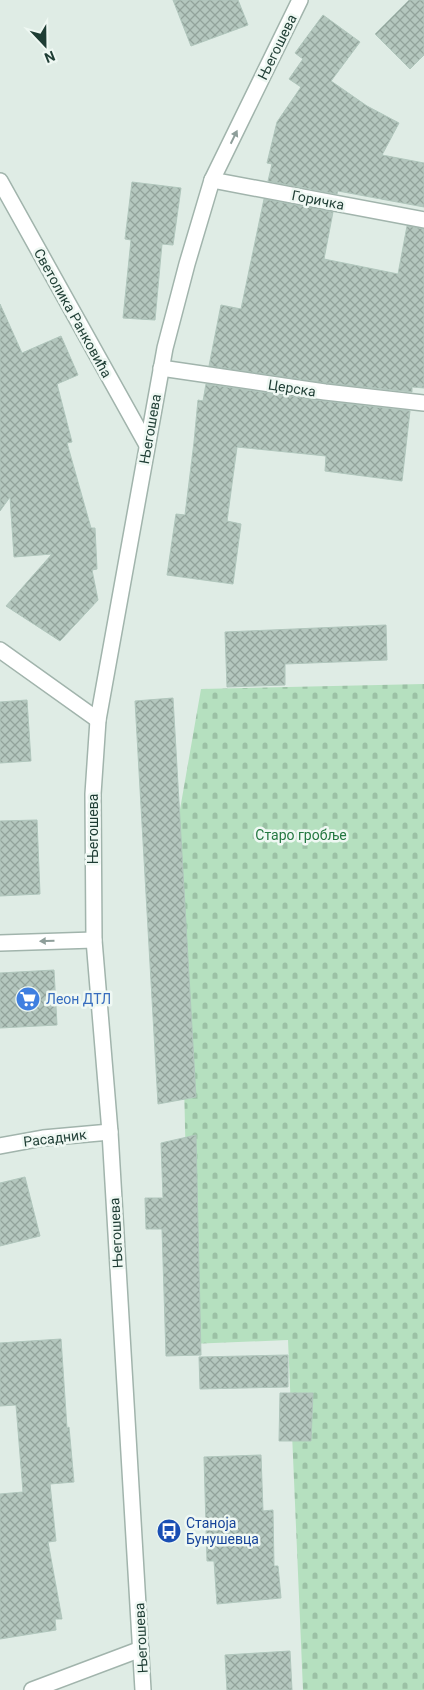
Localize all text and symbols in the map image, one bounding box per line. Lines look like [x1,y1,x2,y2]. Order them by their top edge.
street label: Његошева [254,12,300,82]
north arrow [20,20,70,70]
text: N [42,48,57,66]
one-way arrow [229,129,238,144]
street label: Горичка [290,187,346,213]
street label: Светолика Ранковића [31,246,115,380]
street label: Церска [267,376,317,400]
street label: Његошева [136,393,164,465]
street label: Његошева [85,794,101,864]
park label: Старо гробље [255,827,347,843]
one-way arrow [39,937,55,945]
supermarket icon: Леон ДТЛ [15,986,41,1012]
place label: Леон ДТЛ [46,991,111,1007]
street label: Расадник [23,1126,88,1150]
street label: Његошева [106,1197,126,1269]
place label: Станоја Бунушевца [186,1515,259,1547]
bus stop icon: Станоја Бунушевца [156,1518,182,1544]
street label: Његошева [131,1602,151,1674]

